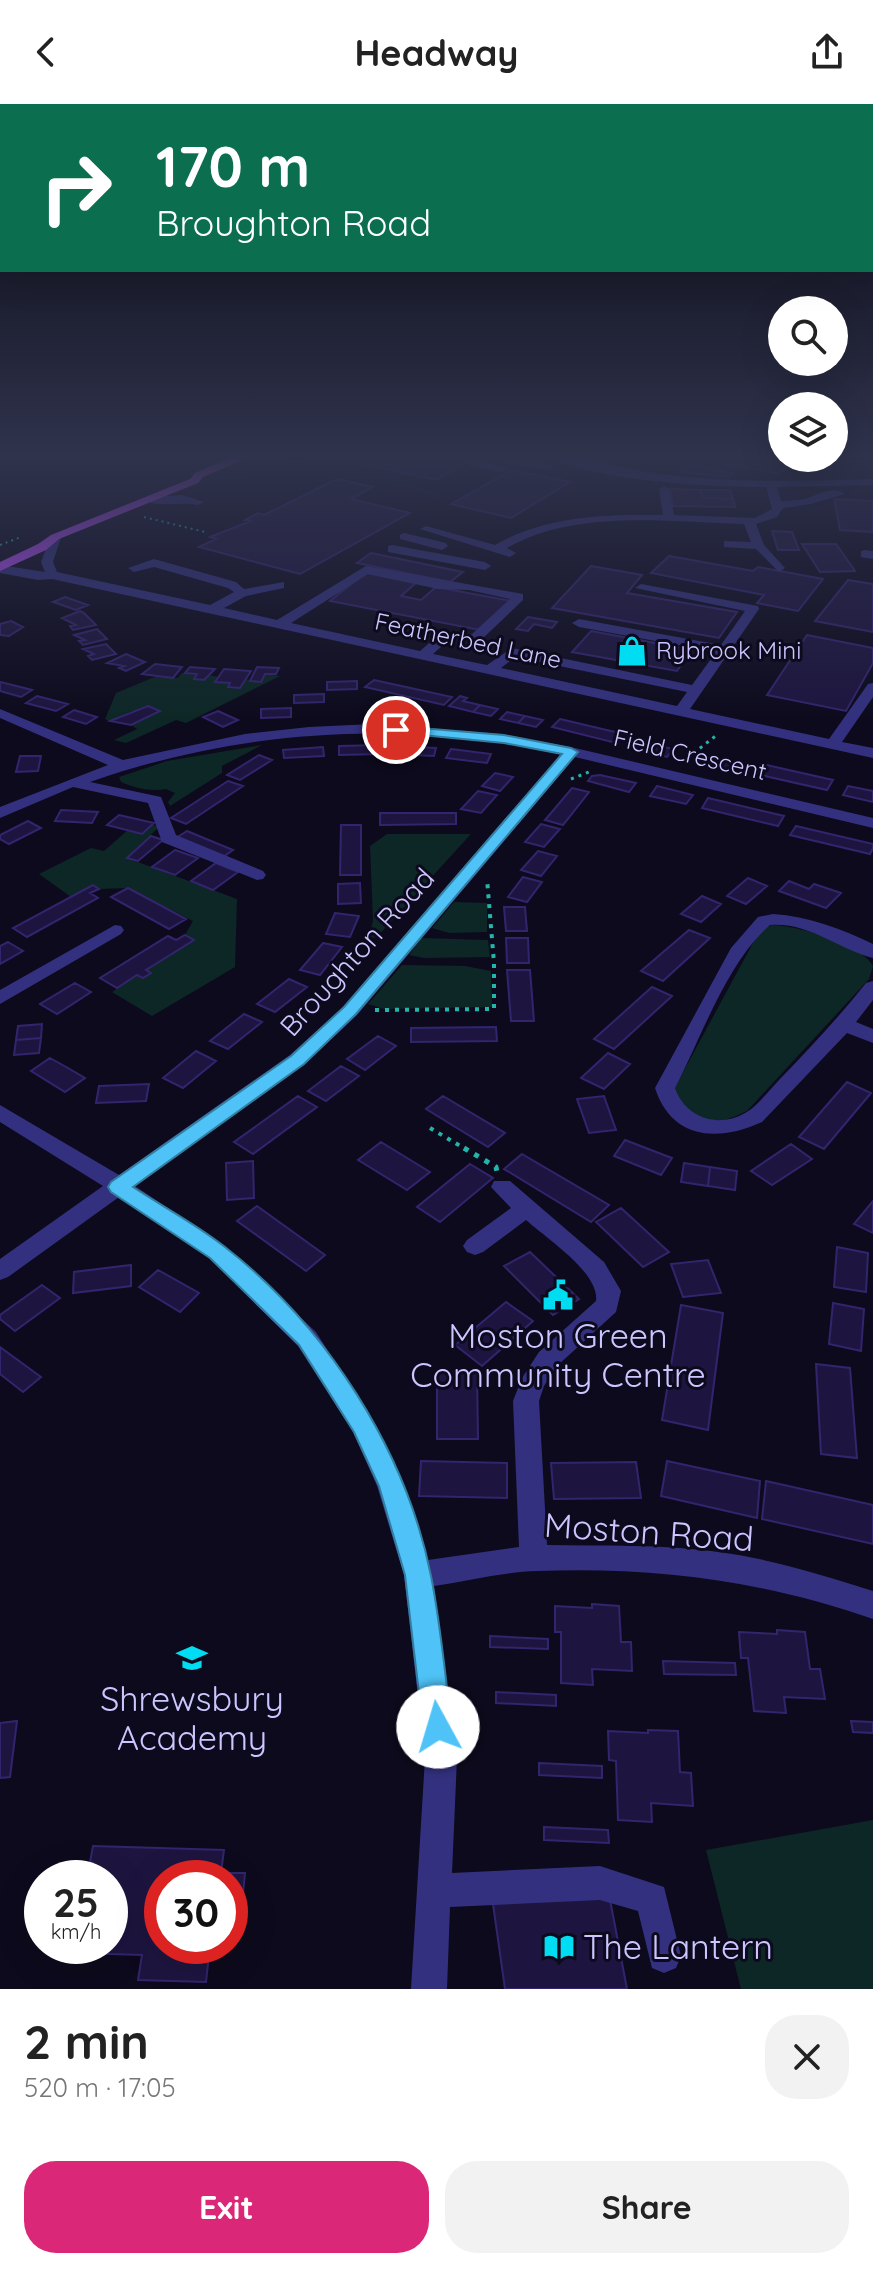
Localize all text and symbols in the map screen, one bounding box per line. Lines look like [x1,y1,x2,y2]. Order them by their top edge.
icon: back [24,30,68,74]
text: Headway [354,30,519,75]
icon: share [805,30,849,74]
text: 170 m [156,131,310,201]
icon: right [24,136,128,240]
text: Broughton Road [156,200,431,245]
map controls [768,296,848,472]
button: search [768,296,848,376]
button: layers [768,392,848,472]
street label: Featherbed Lane [372,606,564,674]
shop icon: Rybrook Mini [615,634,649,668]
place label: Rybrook Mini [656,635,801,665]
pin [362,696,430,764]
icon: arrive [374,708,418,752]
street label: Field Crescent [611,722,770,786]
street label: Broughton Road [272,860,441,1043]
public building icon: Moston Green Community Centre [541,1278,575,1312]
place label: Moston Green Community Centre [410,1314,706,1396]
street label: Moston Road [543,1503,755,1560]
school or university icon: Shrewsbury Academy [175,1641,209,1675]
place label: Shrewsbury Academy [100,1677,284,1759]
position arrow [396,1685,480,1769]
speed limit sign: 30 [144,1860,248,1964]
text: 25 [53,1877,99,1927]
text: km/h [51,1919,101,1944]
place label: The Lantern [583,1925,773,1968]
library icon: The Lantern [542,1930,576,1964]
text: 2 min [24,2011,149,2071]
button: close [765,2015,849,2099]
text: 520 m · 17:05 [24,2071,176,2104]
button: Exit [24,2161,429,2253]
button: Share [445,2161,849,2253]

